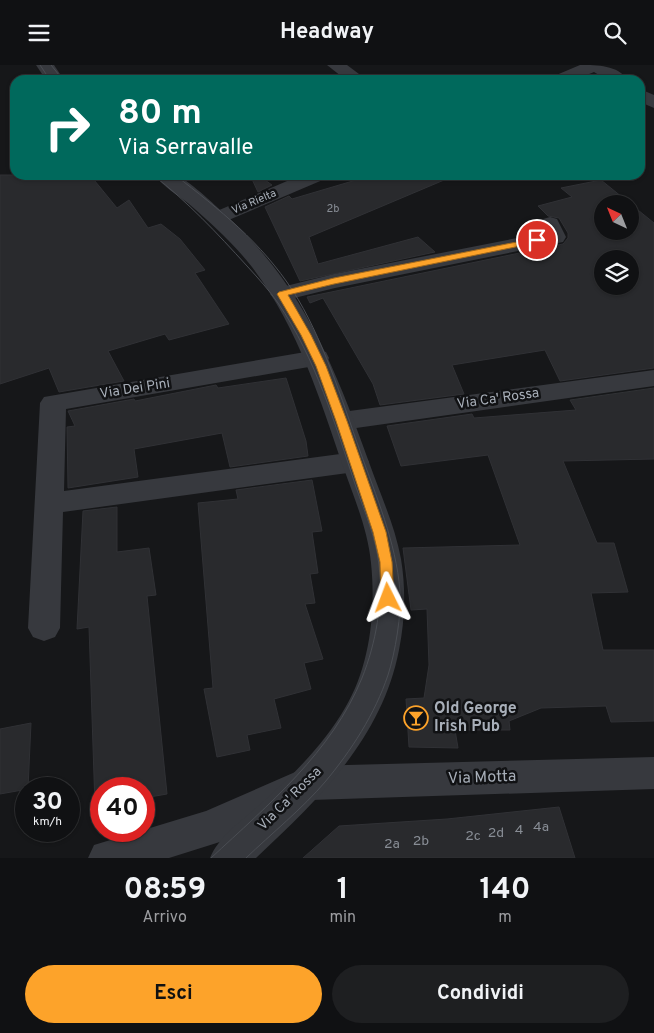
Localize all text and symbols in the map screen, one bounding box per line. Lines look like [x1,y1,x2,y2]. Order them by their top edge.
icon: menu [25,19,53,47]
text: Headway [280,19,374,46]
icon: search [601,19,629,47]
text: 80 m [118,92,202,136]
icon: right [35,95,100,160]
text: Via Serravalle [118,135,253,162]
street label: Via Rielta [230,186,279,218]
north arrow [594,195,639,240]
map controls [594,195,639,295]
house number: 2b [327,202,339,216]
pin [516,219,558,261]
icon: arrive [523,226,551,254]
button: layers [594,250,639,295]
street label: Via Dei Pini [99,375,171,403]
street label: Via Ca' Rossa [456,385,540,413]
position arrow [361,571,413,623]
place label: Old George Irish Pub [434,699,517,737]
bar icon: Old George Irish Pub [403,705,429,731]
street label: Via Ca' Rossa [255,764,325,834]
street label: Via Motta [447,767,517,789]
speed limit sign: 40 [90,777,155,842]
text: 30 [32,787,63,819]
text: km/h [33,814,62,830]
house number: 4a [533,819,549,836]
house number: 4 [515,822,523,839]
house number: 2d [488,825,504,842]
house number: 2c [465,828,481,845]
house number: 2b [413,833,429,850]
house number: 2a [384,836,400,853]
text: 08:59 [123,872,206,909]
text: 1 [337,872,349,909]
text: 140 [480,872,531,909]
text: Arrivo [143,908,187,928]
text: min [329,908,356,928]
text: m [498,908,512,928]
button: Esci [25,965,322,1023]
button: Condividi [332,965,629,1023]

